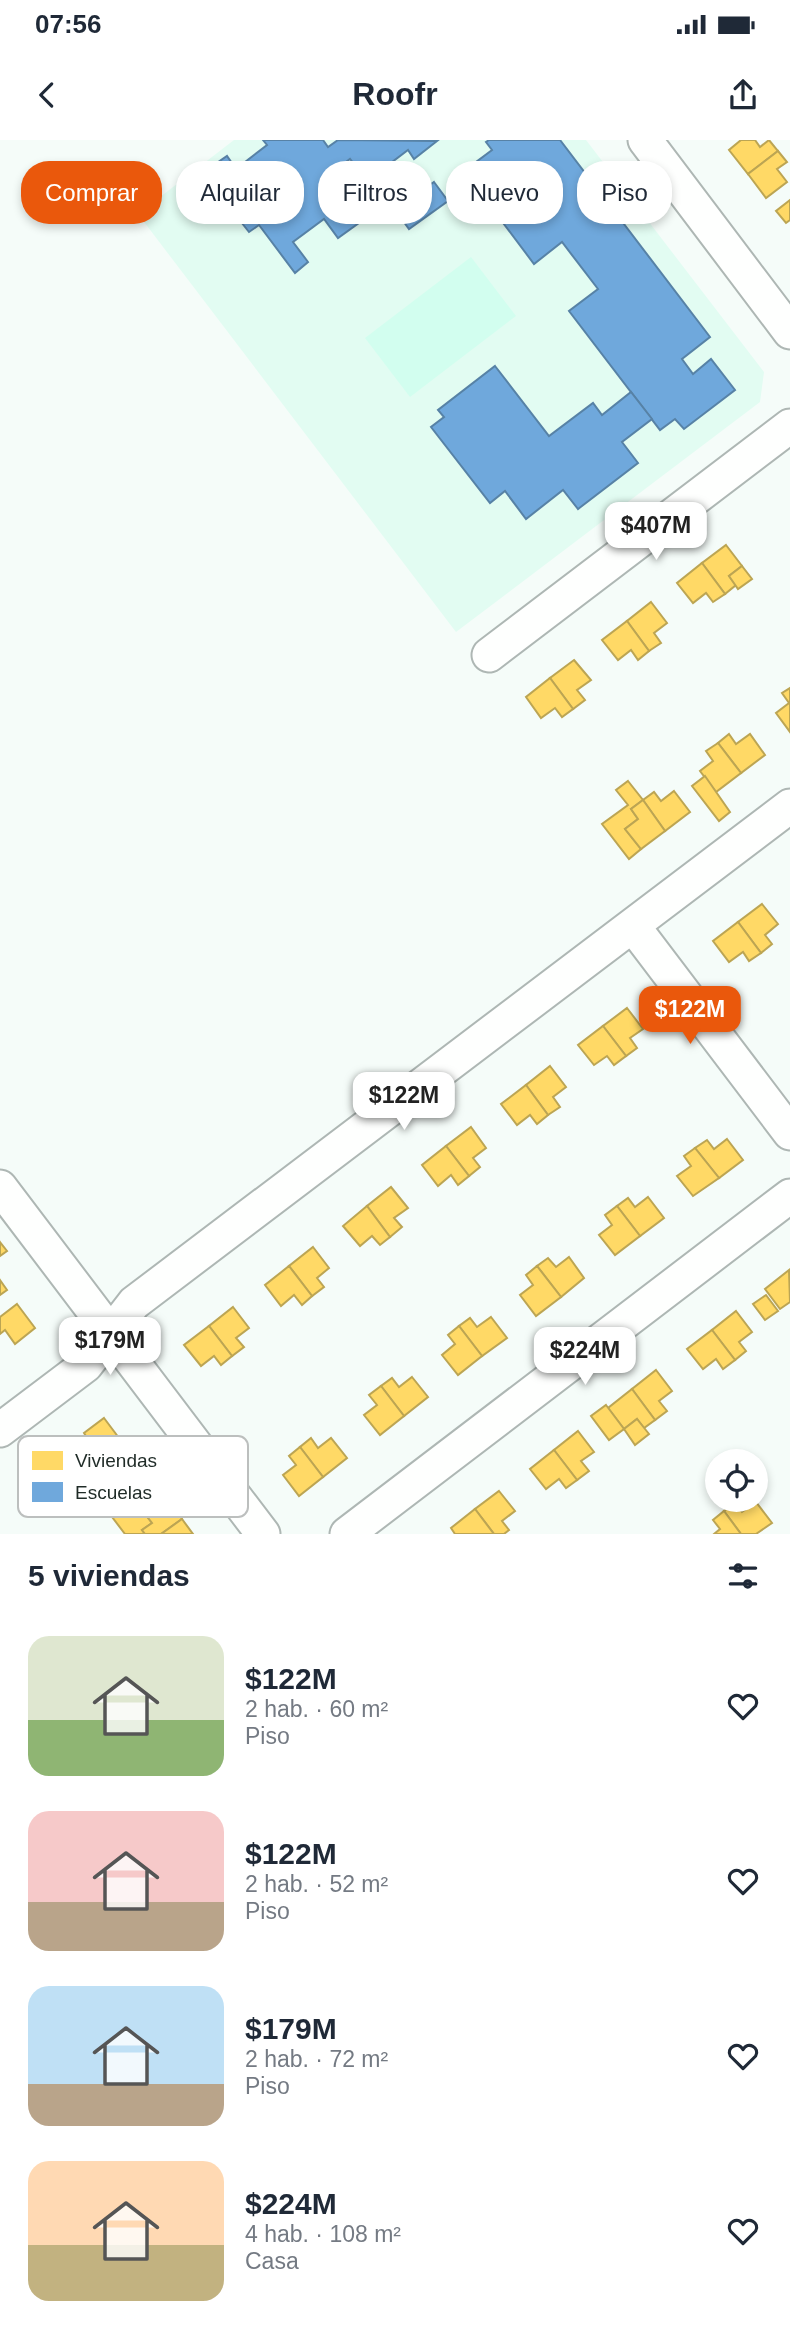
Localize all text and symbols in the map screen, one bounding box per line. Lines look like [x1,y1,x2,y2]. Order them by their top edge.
text: 07:56 [35,9,102,39]
icon: back [28,76,66,114]
text: Roofr [352,76,438,112]
icon: share [724,76,762,114]
chip: Comprar [21,161,162,224]
chip: Alquilar [176,161,304,224]
chip: Filtros [318,161,432,224]
chip: Nuevo [446,161,563,224]
chip: Piso [577,161,672,224]
pin: $407M [607,502,705,562]
text: $407M [621,512,691,538]
pin: $122M [641,986,739,1046]
text: $122M [655,996,725,1022]
pin: $122M [355,1072,453,1132]
text: $122M [369,1082,439,1108]
pin: $179M [61,1318,159,1377]
text: $179M [75,1327,145,1353]
pin: $224M [536,1328,634,1387]
text: $224M [550,1337,620,1363]
legend [18,1436,248,1517]
map controls [705,1449,768,1512]
button: locate [705,1449,768,1512]
text: Viviendas [75,1450,157,1471]
text: Escuelas [75,1482,152,1503]
icon: filters [724,1557,762,1595]
text: 5 viviendas [28,1559,190,1592]
text: $122M [245,1662,337,1695]
icon: home [84,1664,168,1748]
icon: heart [724,1687,762,1725]
text: 2 hab. · 60 m² [245,1696,388,1722]
text: Piso [245,1723,290,1749]
text: $122M [245,1837,337,1870]
icon: home [84,1839,168,1923]
icon: heart [724,1862,762,1900]
text: 2 hab. · 52 m² [245,1871,388,1897]
text: Piso [245,1898,290,1924]
text: $179M [245,2012,337,2045]
icon: home [84,2014,168,2098]
icon: heart [724,2037,762,2075]
text: 2 hab. · 72 m² [245,2046,388,2072]
text: Piso [245,2073,290,2099]
text: $224M [245,2187,337,2220]
icon: home [84,2189,168,2273]
icon: heart [724,2212,762,2250]
text: 4 hab. · 108 m² [245,2221,401,2247]
text: Casa [245,2248,299,2274]

